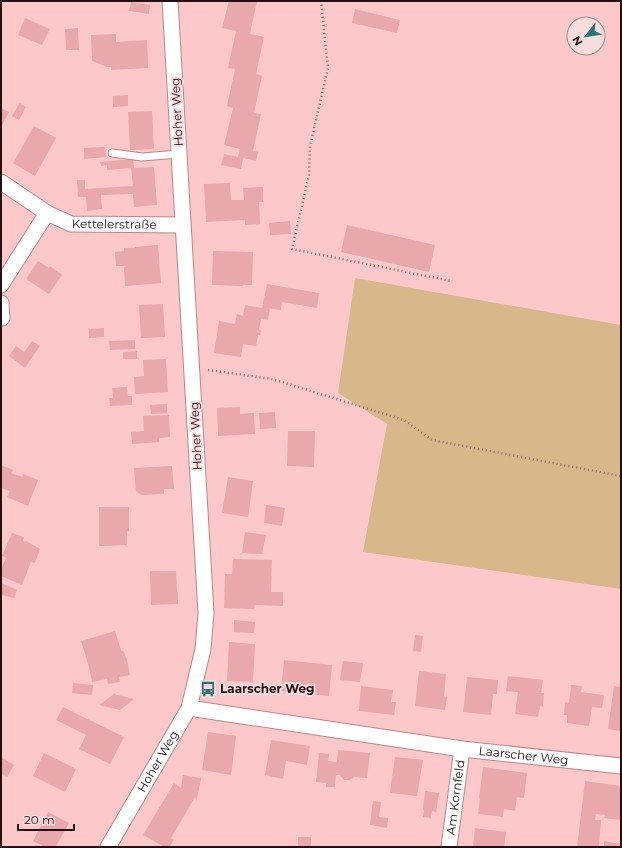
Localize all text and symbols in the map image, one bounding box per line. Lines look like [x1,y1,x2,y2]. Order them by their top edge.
north arrow [566,16,606,56]
text: N [569,34,586,48]
street label: Hoher Weg [167,77,186,147]
street label: Kettelerstraße [72,216,157,232]
street label: Hoher Weg [186,401,205,471]
bus stop icon: Laarscher Weg [199,680,217,698]
place label: Laarscher Weg [220,681,314,696]
street label: Hoher Weg [134,728,181,795]
street label: Laarscher Weg [478,743,569,767]
street label: Am Kornfeld [443,759,467,836]
scale bar [18,806,74,832]
text: 20 m [24,812,55,827]

